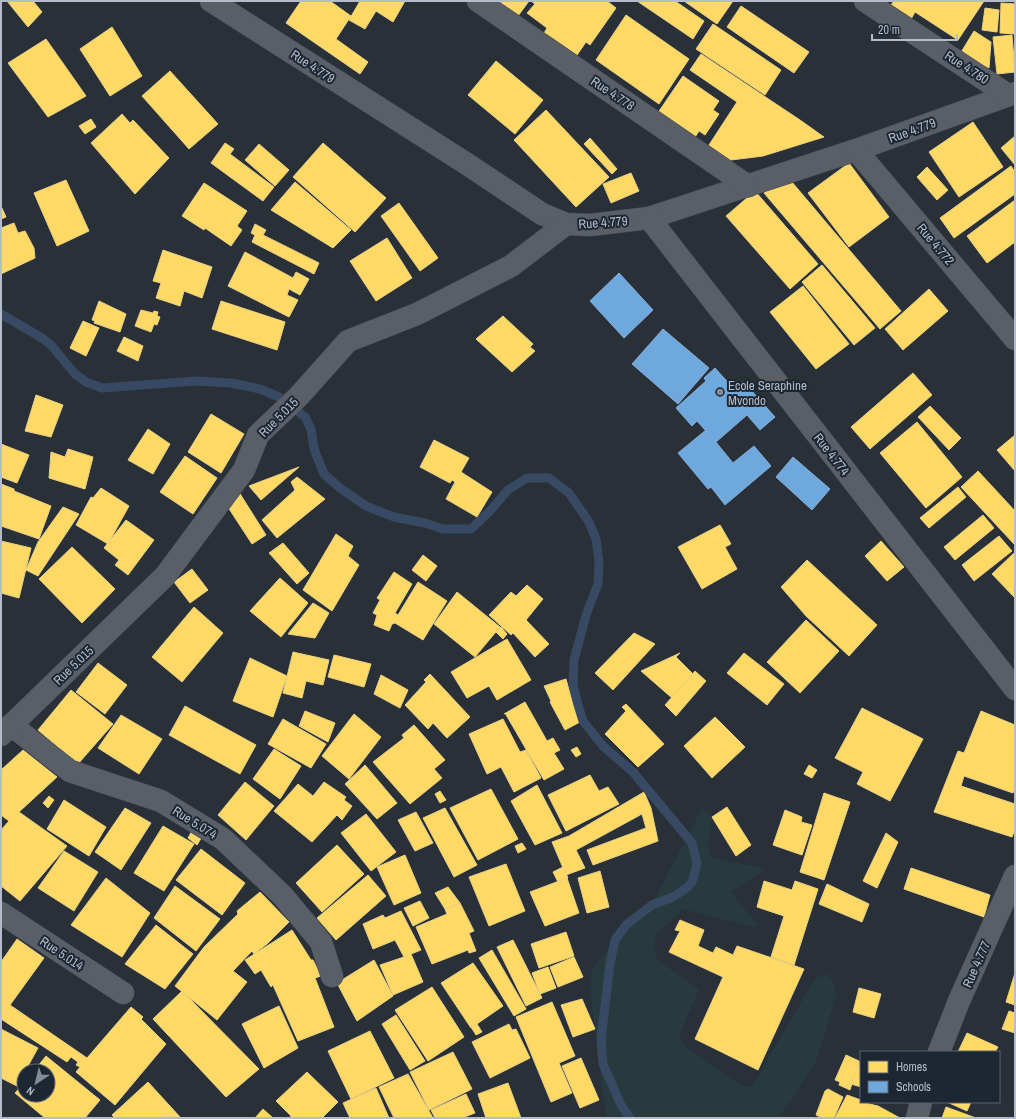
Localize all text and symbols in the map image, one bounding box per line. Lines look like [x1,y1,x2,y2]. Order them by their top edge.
scale bar [872,16,957,42]
text: 20 m [878,22,900,38]
street label: Rue 4.779 [287,46,338,87]
street label: Rue 4.780 [941,47,992,88]
street label: Rue 4.778 [588,73,638,114]
street label: Rue 4.779 [886,114,938,147]
street label: Rue 4.779 [578,212,628,233]
street label: Rue 4.772 [913,220,958,269]
place label: Ecole Seraphine Mvondo [728,377,807,409]
marker: Ecole Seraphine Mvondo [715,387,725,397]
street label: Rue 5.015 [255,394,302,441]
street label: Rue 4.774 [810,430,853,479]
street label: Rue 5.015 [50,642,97,689]
street label: Rue 5.074 [169,802,220,843]
street label: Rue 5.014 [37,933,87,974]
street label: Rue 4.777 [959,938,994,990]
legend [860,1051,1000,1103]
text: Homes [896,1059,927,1075]
north arrow [16,1063,56,1103]
text: Schools [896,1079,931,1095]
text: N [24,1084,37,1099]

